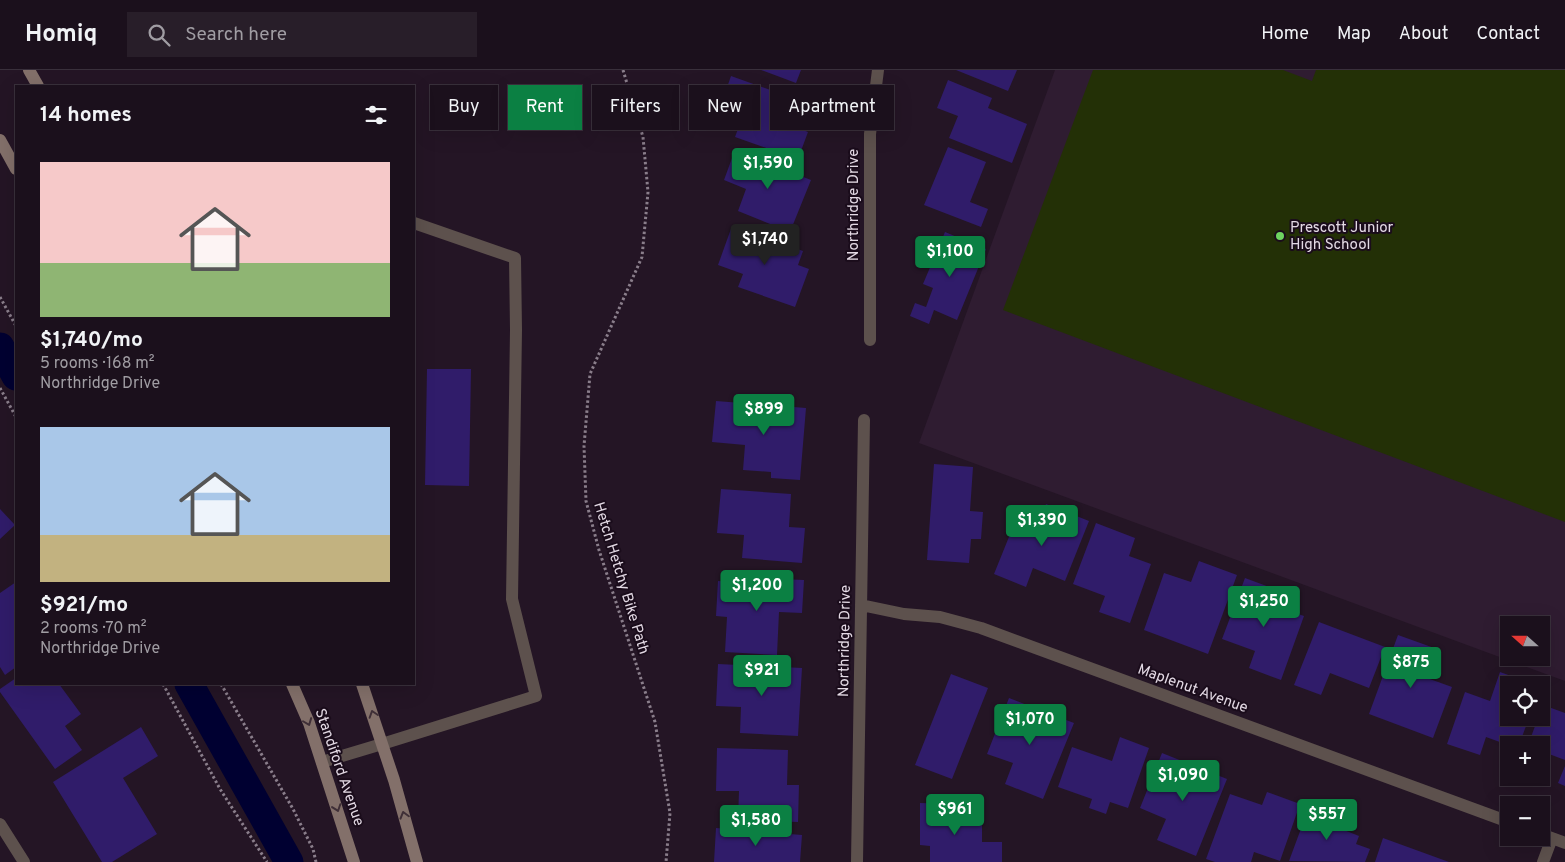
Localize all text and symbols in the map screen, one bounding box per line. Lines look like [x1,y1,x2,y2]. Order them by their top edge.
search box [127,12,477,57]
text: Homiq [25,20,97,50]
icon: search [145,21,173,49]
text: Search here [185,23,287,47]
text: Home [1261,23,1309,46]
text: Map [1337,23,1371,46]
text: About [1399,23,1448,46]
text: Contact [1476,23,1540,46]
chip: Buy [430,85,498,130]
chip: Rent [508,85,582,130]
chip: Filters [592,85,679,130]
chip: New [689,85,760,130]
chip: Apartment [770,85,894,130]
icon: filters [362,101,390,129]
text: 14 homes [40,102,132,129]
pin: $1,590 [727,148,809,190]
street label: Northridge Drive [845,149,864,261]
text: $1,590 [743,154,793,174]
icon: home [170,194,260,284]
place label: Prescott Junior High School [1290,219,1393,255]
pin: $1,740 [724,224,806,266]
text: $1,740 [742,230,788,250]
marker: Prescott Junior High School [1274,230,1286,242]
pin: $1,100 [909,236,991,278]
text: $1,100 [926,242,974,262]
text: $1,740/mo [40,327,143,354]
text: 5 rooms · 168 m² [40,354,155,374]
text: Northridge Drive [40,374,160,394]
pin: $899 [734,394,794,436]
text: $899 [744,400,784,420]
icon: home [170,459,260,549]
street label: Hetch Hetchy Bike Path [588,500,653,657]
pin: $1,390 [1001,504,1083,547]
text: $1,390 [1017,511,1067,531]
pin: $1,200 [716,570,798,612]
text: $1,200 [731,576,783,596]
street label: Northridge Drive [835,585,856,697]
pin: $1,250 [1223,586,1305,628]
text: $921/mo [40,592,128,619]
text: $1,250 [1239,592,1289,612]
north arrow [1500,616,1550,666]
map controls [1500,616,1550,846]
text: 2 rooms · 70 m² [40,619,147,639]
text: Northridge Drive [40,639,160,659]
pin: $875 [1381,646,1441,689]
text: $875 [1392,653,1430,673]
pin: $921 [732,654,792,697]
text: $921 [744,661,780,681]
street label: Maplenut Avenue [1135,661,1250,718]
button: locate [1500,676,1550,726]
pin: $1,070 [989,704,1071,746]
street label: Standiford Avenue [310,706,368,829]
one-way arrow [368,710,378,718]
text: $1,070 [1005,710,1055,730]
one-way arrow [302,717,312,726]
button: + [1500,736,1550,786]
pin: $1,090 [1142,760,1224,802]
text: $1,090 [1157,766,1209,786]
pin: $961 [925,794,985,836]
button: − [1500,796,1550,846]
pin: $557 [1297,798,1357,841]
text: $961 [937,800,973,820]
one-way arrow [331,803,341,811]
pin: $1,580 [715,804,797,847]
text: $557 [1308,805,1346,825]
one-way arrow [399,811,410,819]
text: $1,580 [731,811,781,831]

